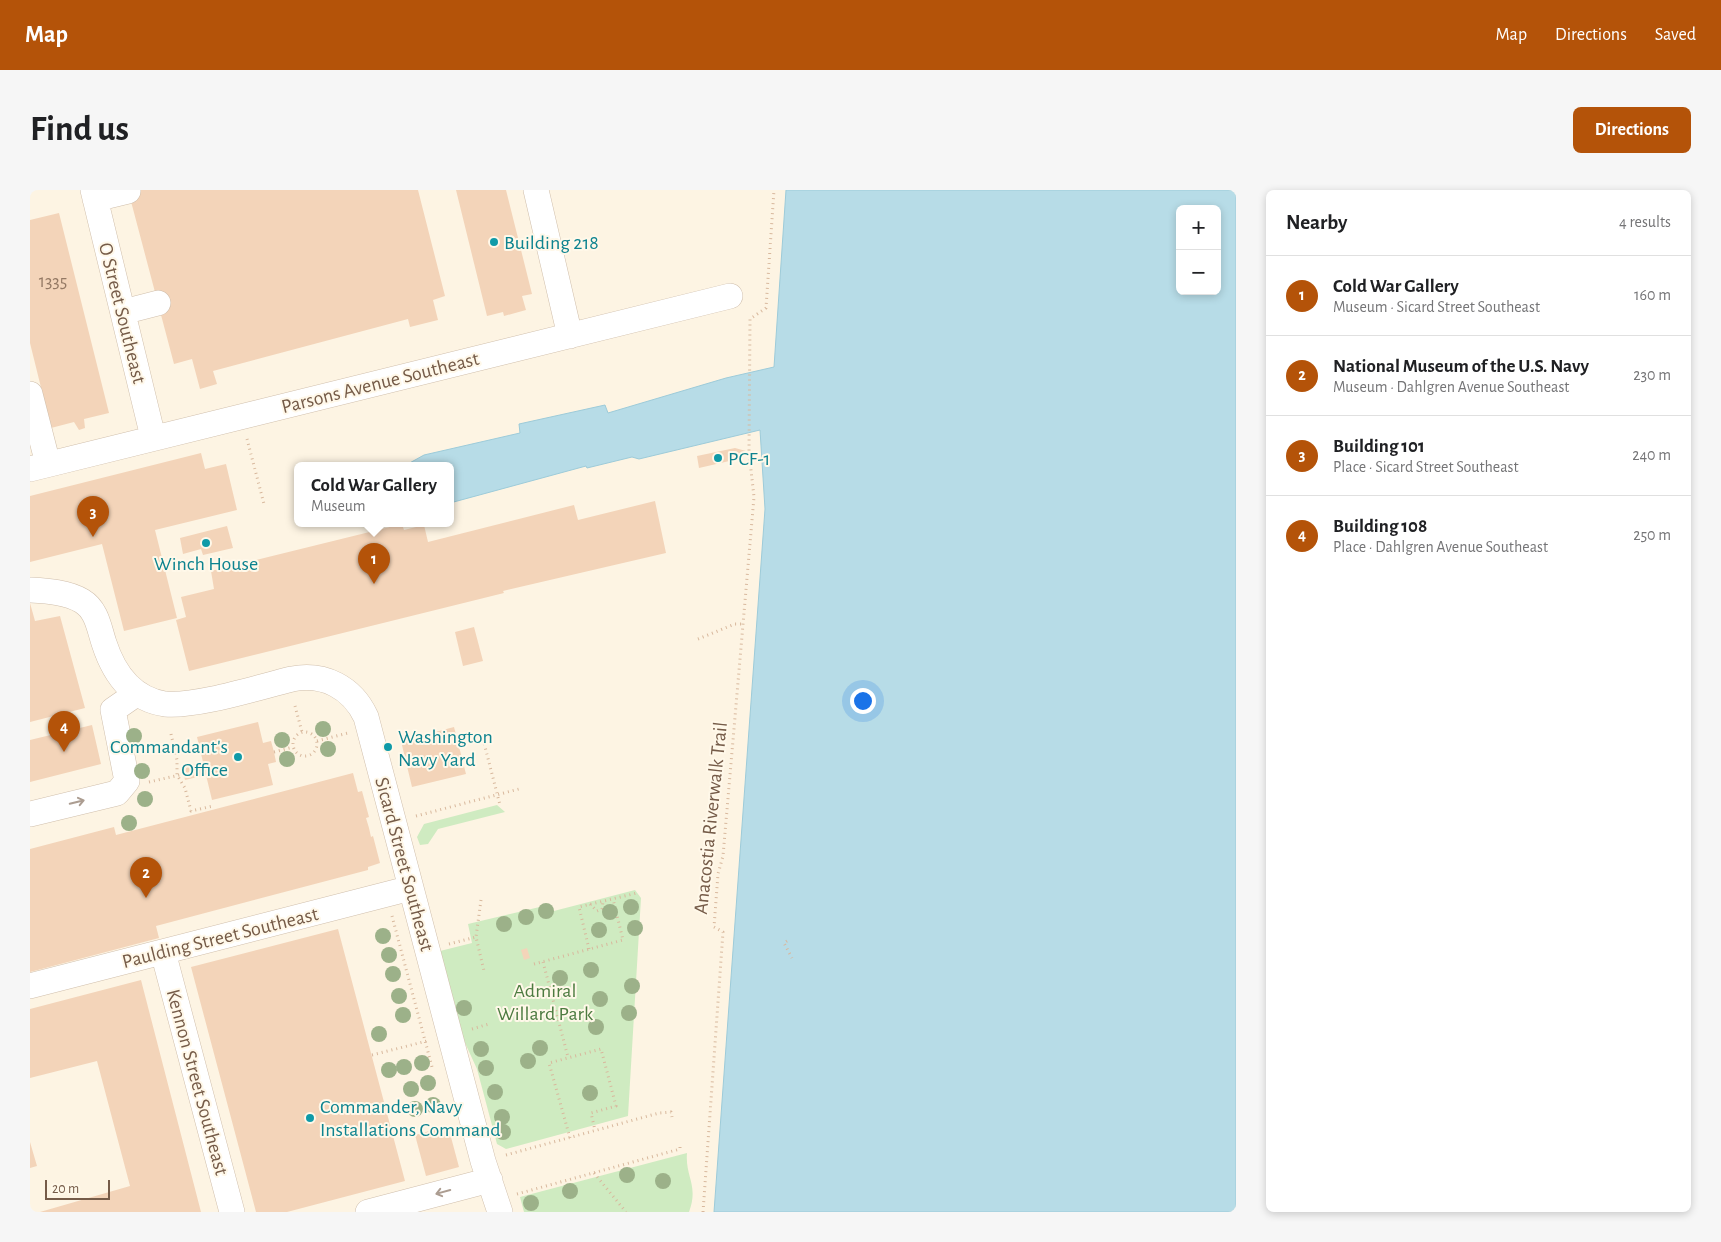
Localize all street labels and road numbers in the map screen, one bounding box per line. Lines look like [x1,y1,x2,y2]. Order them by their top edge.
street label: O Street Southeast [95,241,149,386]
street label: Parsons Avenue Southeast [279,349,482,417]
street label: Anacostia Riverwalk Trail [691,721,731,915]
street label: Sicard Street Southeast [371,775,437,954]
street label: Paulding Street Southeast [120,904,321,972]
street label: Kennon Street Southeast [163,987,232,1178]

